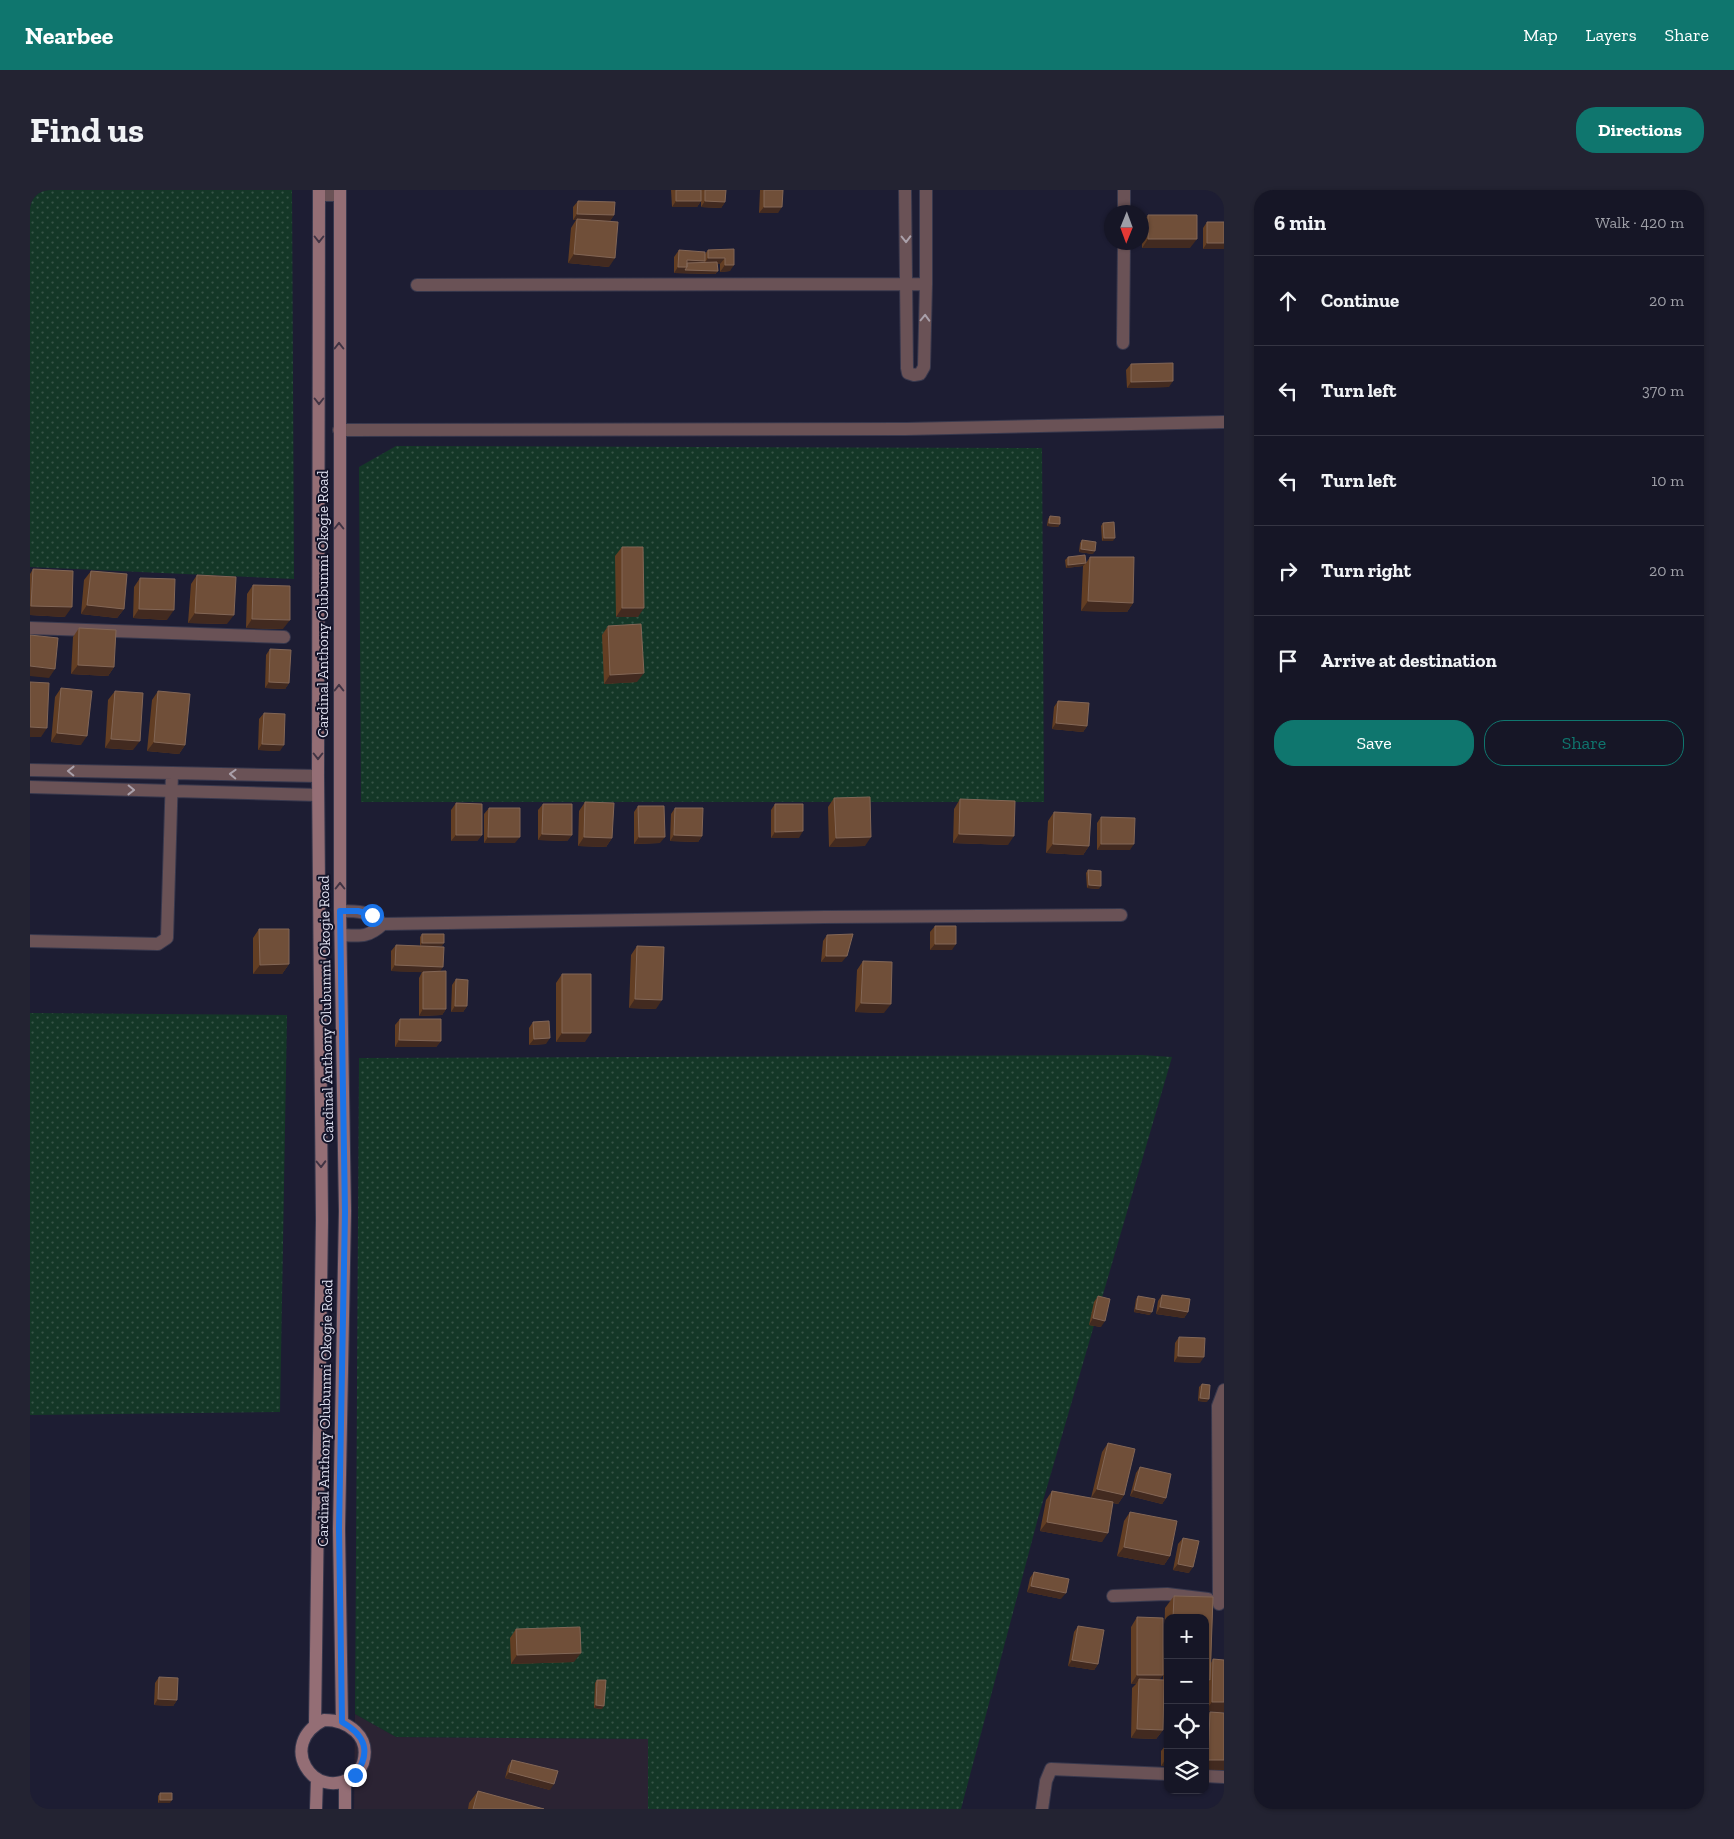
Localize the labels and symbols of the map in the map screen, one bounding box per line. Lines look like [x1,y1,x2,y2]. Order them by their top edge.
north arrow [1104,205,1149,250]
one-way arrow [314,235,324,243]
one-way arrow [901,235,911,243]
one-way arrow [920,314,930,322]
one-way arrow [334,342,344,350]
one-way arrow [314,398,324,405]
street label: Cardinal Anthony Olubunmi Okogie Road [314,470,332,738]
one-way arrow [334,522,344,530]
one-way arrow [334,684,344,692]
one-way arrow [313,752,323,760]
one-way arrow [66,765,74,776]
one-way arrow [229,768,237,779]
one-way arrow [127,784,135,795]
street label: Cardinal Anthony Olubunmi Okogie Road [315,874,337,1143]
one-way arrow [335,882,345,890]
route start [361,904,384,927]
one-way arrow [316,1160,326,1168]
street label: Cardinal Anthony Olubunmi Okogie Road [314,1278,336,1547]
route end [344,1764,367,1787]

